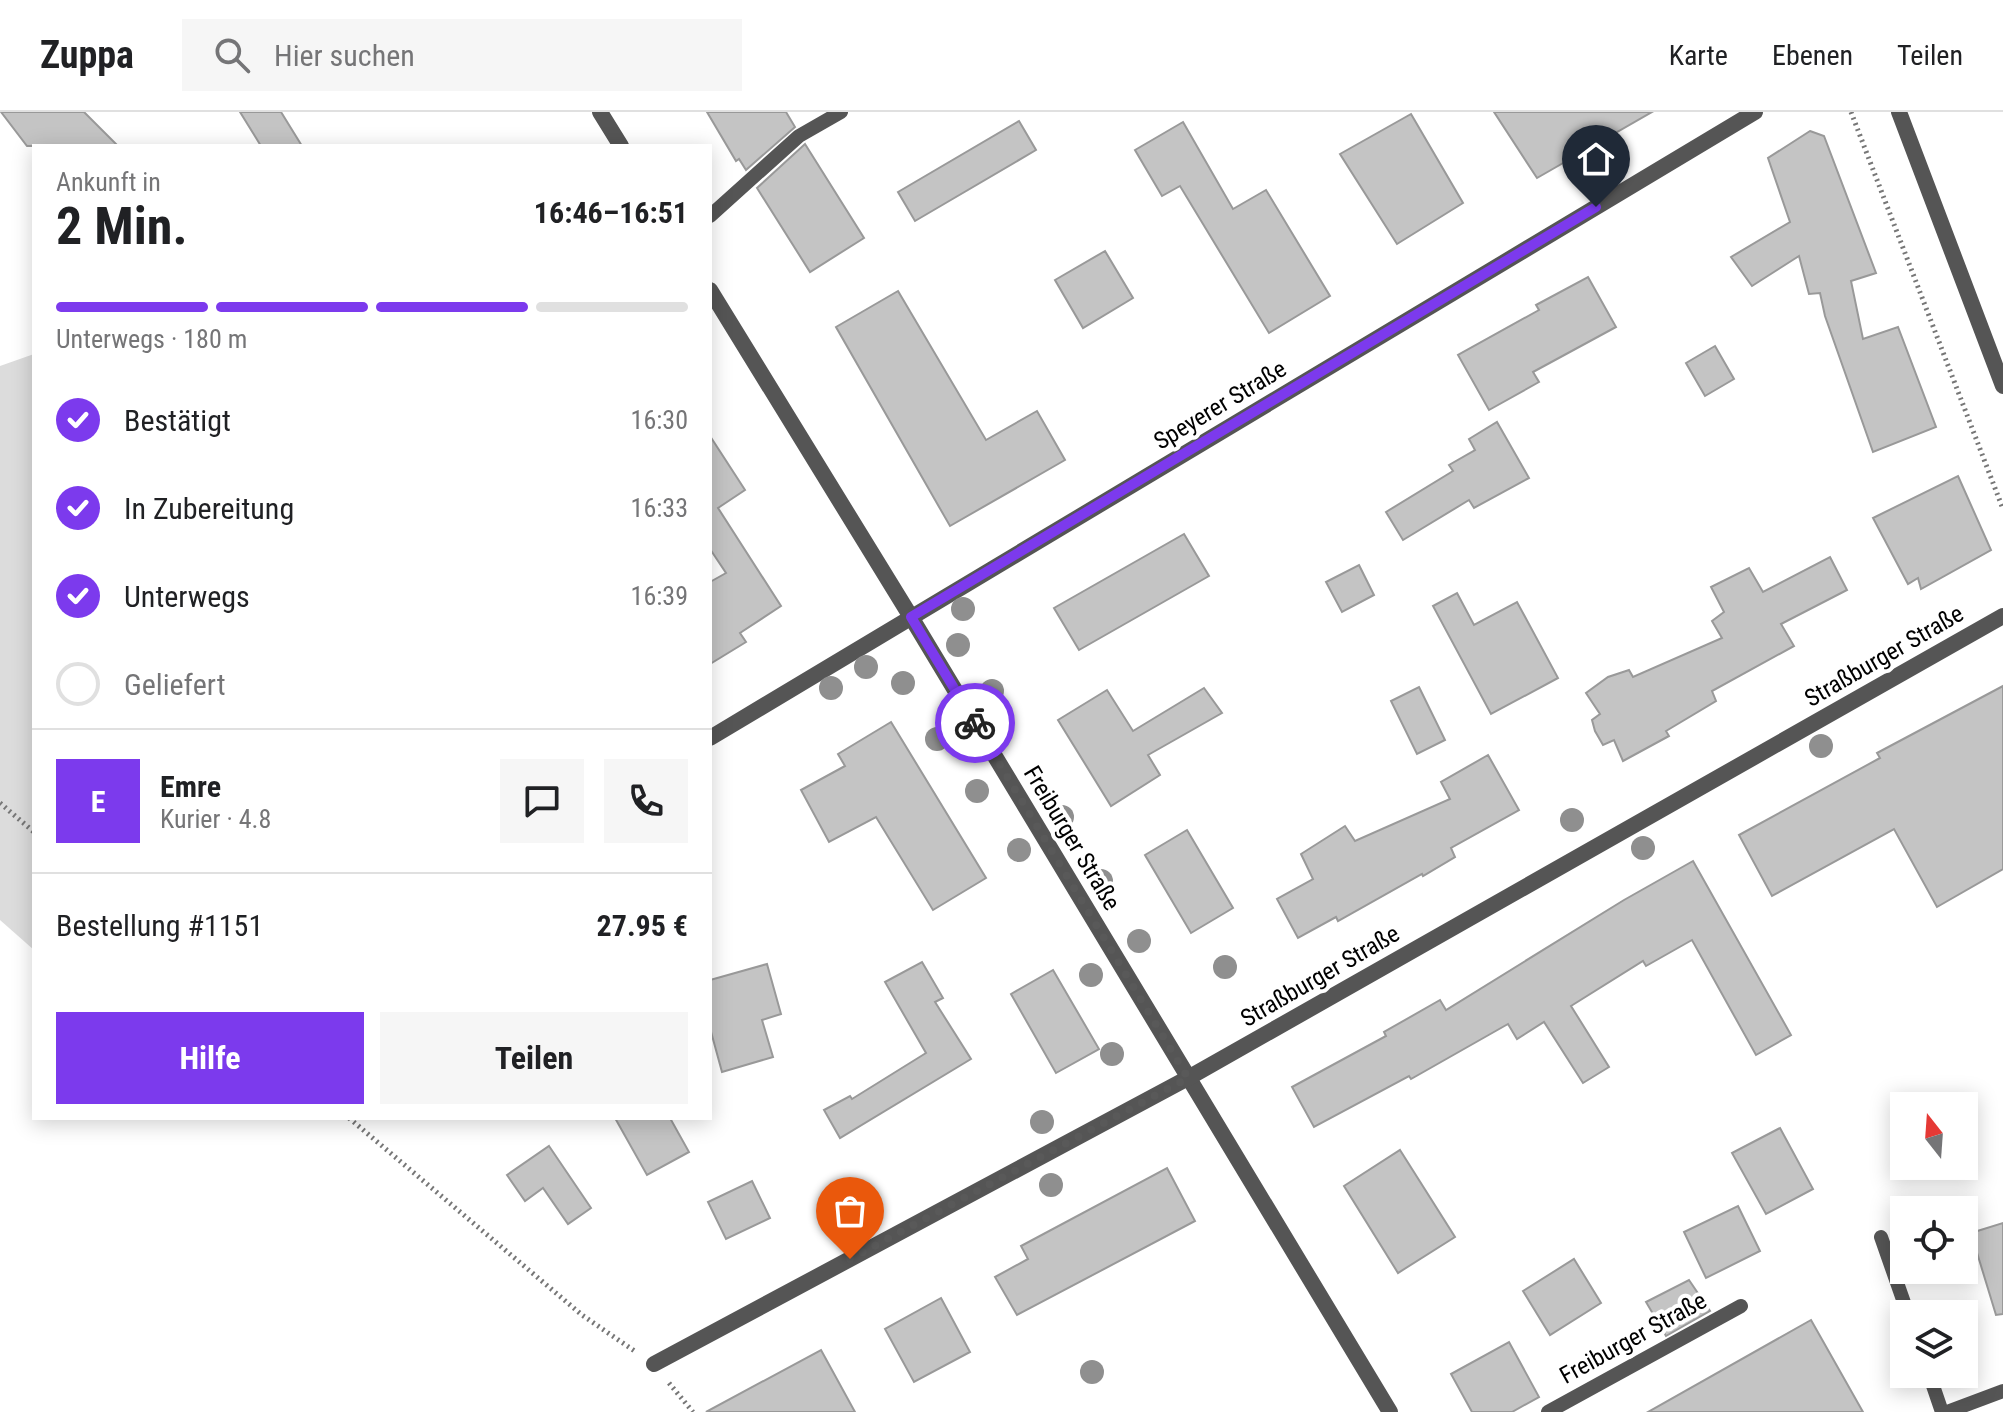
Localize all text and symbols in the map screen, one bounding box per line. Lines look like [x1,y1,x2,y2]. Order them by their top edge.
search box [182,19,742,91]
text: Zuppa [40,33,134,77]
icon: search [210,33,254,77]
text: Hier suchen [274,38,415,73]
text: Karte [1669,39,1728,72]
text: Ebenen [1772,39,1853,72]
text: Teilen [1897,39,1963,72]
pin [1562,125,1630,207]
icon: home [1574,137,1618,181]
text: Ankunft in [56,167,161,197]
text: 16:46–16:51 [534,195,688,230]
text: 2 Min. [56,196,188,257]
text: Unterwegs · 180 m [56,324,247,354]
street label: Speyerer Straße [1149,355,1291,455]
icon: check [56,398,100,442]
text: Bestätigt [124,403,231,438]
text: 16:30 [631,405,688,435]
icon: check [56,486,100,530]
text: In Zubereitung [124,491,294,526]
text: 16:33 [631,493,688,523]
icon: check [56,574,100,618]
text: Unterwegs [124,579,250,614]
text: 16:39 [631,581,688,611]
street label: Straßburger Straße [1800,599,1968,713]
text: Geliefert [124,667,226,702]
courier [935,683,1015,763]
icon: bike [953,701,997,745]
button: chat [500,759,584,843]
button: phone [604,759,688,843]
street label: Freiburger Straße [1018,761,1126,915]
text: Emre [160,769,221,804]
text: E [91,784,105,819]
text: Kurier · 4.8 [160,804,271,834]
text: Bestellung #1151 [56,908,263,943]
text: 27.95 € [597,908,688,943]
street label: Straßburger Straße [1236,919,1404,1033]
button: Hilfe [56,1012,364,1104]
button: Teilen [380,1012,688,1104]
north arrow [1890,1092,1978,1180]
map controls [1890,1092,1978,1388]
pin [816,1177,884,1259]
icon: bag [828,1189,872,1233]
button: locate [1890,1196,1978,1284]
street label: Freiburger Straße [1555,1286,1711,1390]
button: layers [1890,1300,1978,1388]

